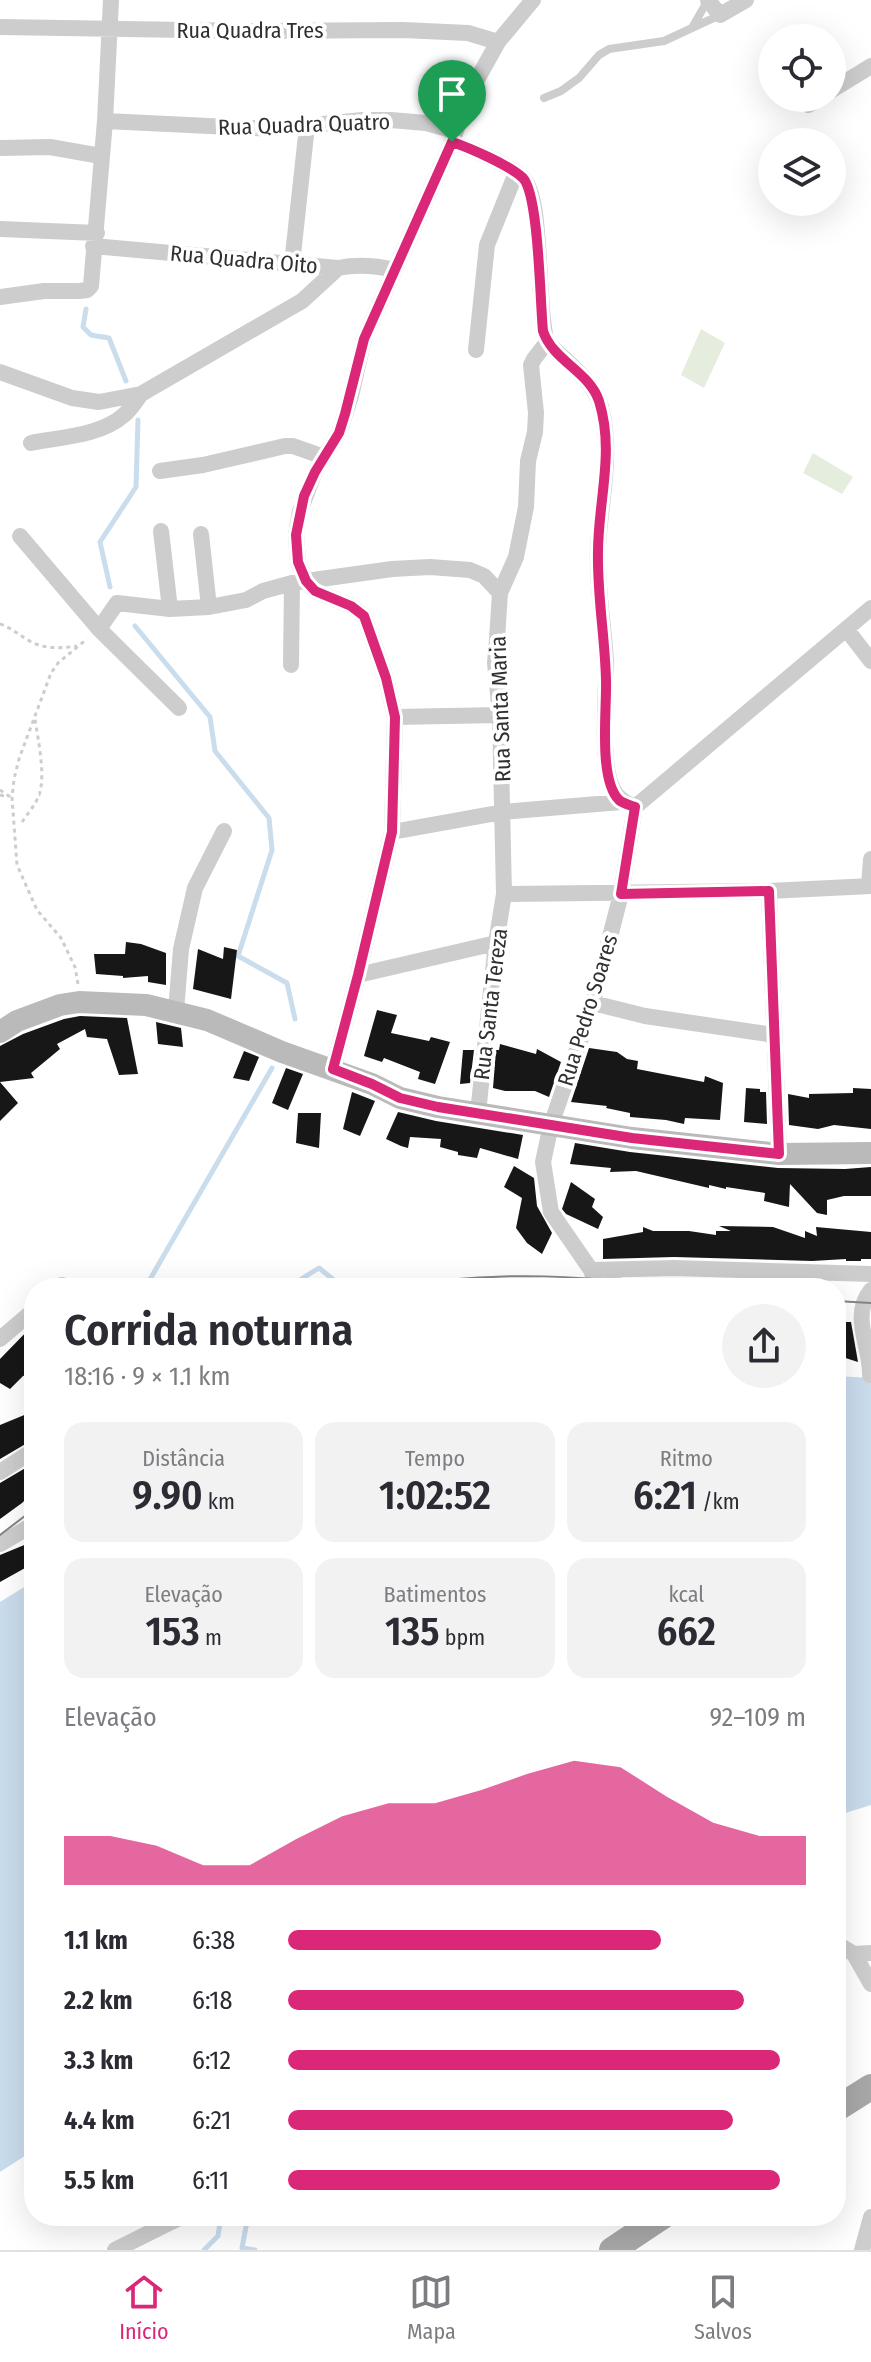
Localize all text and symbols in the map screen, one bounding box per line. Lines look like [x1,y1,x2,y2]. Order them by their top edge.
street label: Rua Quadra Tres [176,17,324,44]
map controls [758,24,846,216]
button: locate [758,24,846,112]
pin [418,60,486,142]
icon: arrive [430,72,474,116]
street label: Rua Quadra Quatro [217,108,391,141]
button: layers [758,128,846,216]
street label: Rua Quadra Oito [169,240,319,279]
street label: Rua Santa Maria [484,635,517,782]
street label: Rua Santa Tereza [468,927,513,1081]
street label: Rua Pedro Soares [552,931,623,1089]
text: Corrida noturna [64,1304,353,1357]
button: share [722,1304,806,1388]
text: 18:16 · 9 × 1.1 km [64,1361,230,1392]
text: Distância [142,1445,225,1472]
text: Tempo [405,1445,465,1472]
text: Ritmo [660,1445,713,1472]
text: 9.90 [132,1472,203,1520]
text: 1:02:52 [379,1472,491,1520]
text: 6:21 [633,1472,697,1520]
text: km [203,1488,235,1515]
text: /km [697,1488,740,1515]
text: Elevação [144,1581,223,1608]
text: Batimentos [384,1581,486,1608]
text: kcal [669,1581,704,1608]
text: 153 [145,1608,200,1656]
text: 135 [385,1608,440,1656]
text: 662 [657,1608,716,1656]
text: m [200,1624,222,1651]
text: bpm [440,1624,485,1651]
text: Elevação [64,1702,157,1733]
text: 92–109 m [710,1702,806,1733]
text: 1.1 km [64,1925,128,1956]
text: 6:38 [192,1925,235,1956]
text: 2.2 km [64,1985,133,2016]
text: 6:18 [192,1985,232,2016]
text: 3.3 km [64,2045,133,2076]
text: 6:12 [192,2045,231,2076]
text: 4.4 km [64,2105,135,2136]
text: 6:21 [192,2105,231,2136]
text: 5.5 km [64,2165,134,2196]
text: 6:11 [192,2165,229,2196]
tab: Início [119,2270,169,2345]
tab: Mapa [407,2270,456,2345]
tab: Salvos [694,2270,752,2345]

